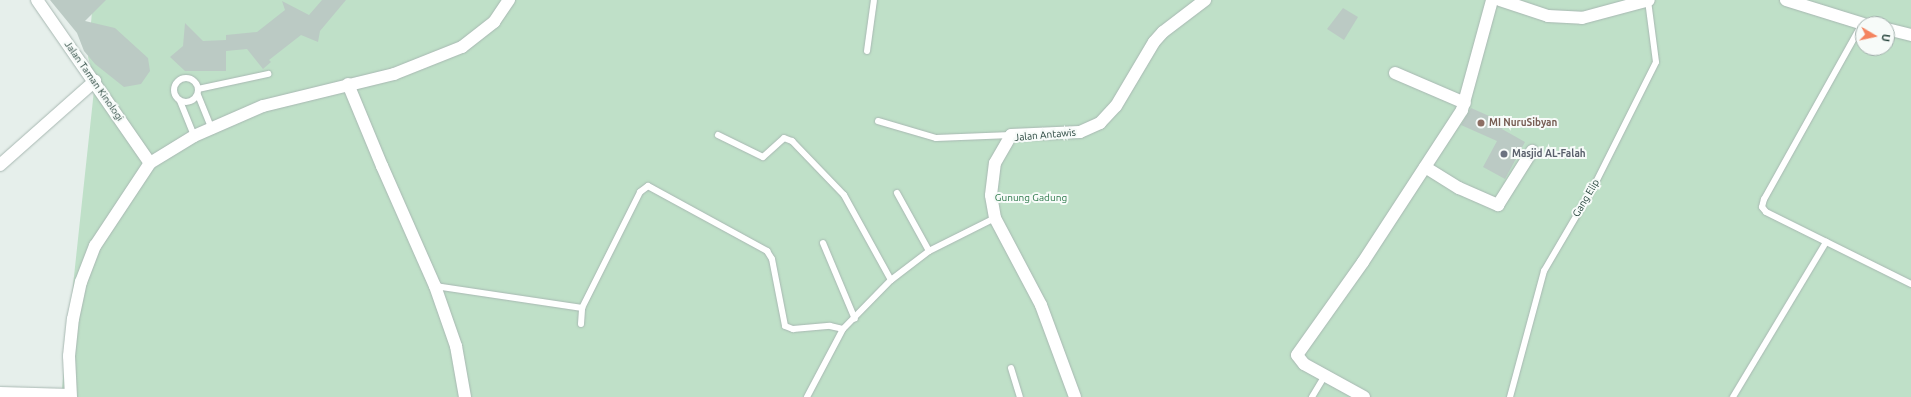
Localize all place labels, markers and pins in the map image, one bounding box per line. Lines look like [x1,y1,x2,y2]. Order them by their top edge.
place label: MI NuruSibyan [1489,117,1557,129]
marker: MI NuruSibyan [1476,118,1486,128]
place label: Masjid AL-Falah [1512,148,1586,160]
marker: Masjid AL-Falah [1499,149,1509,159]

